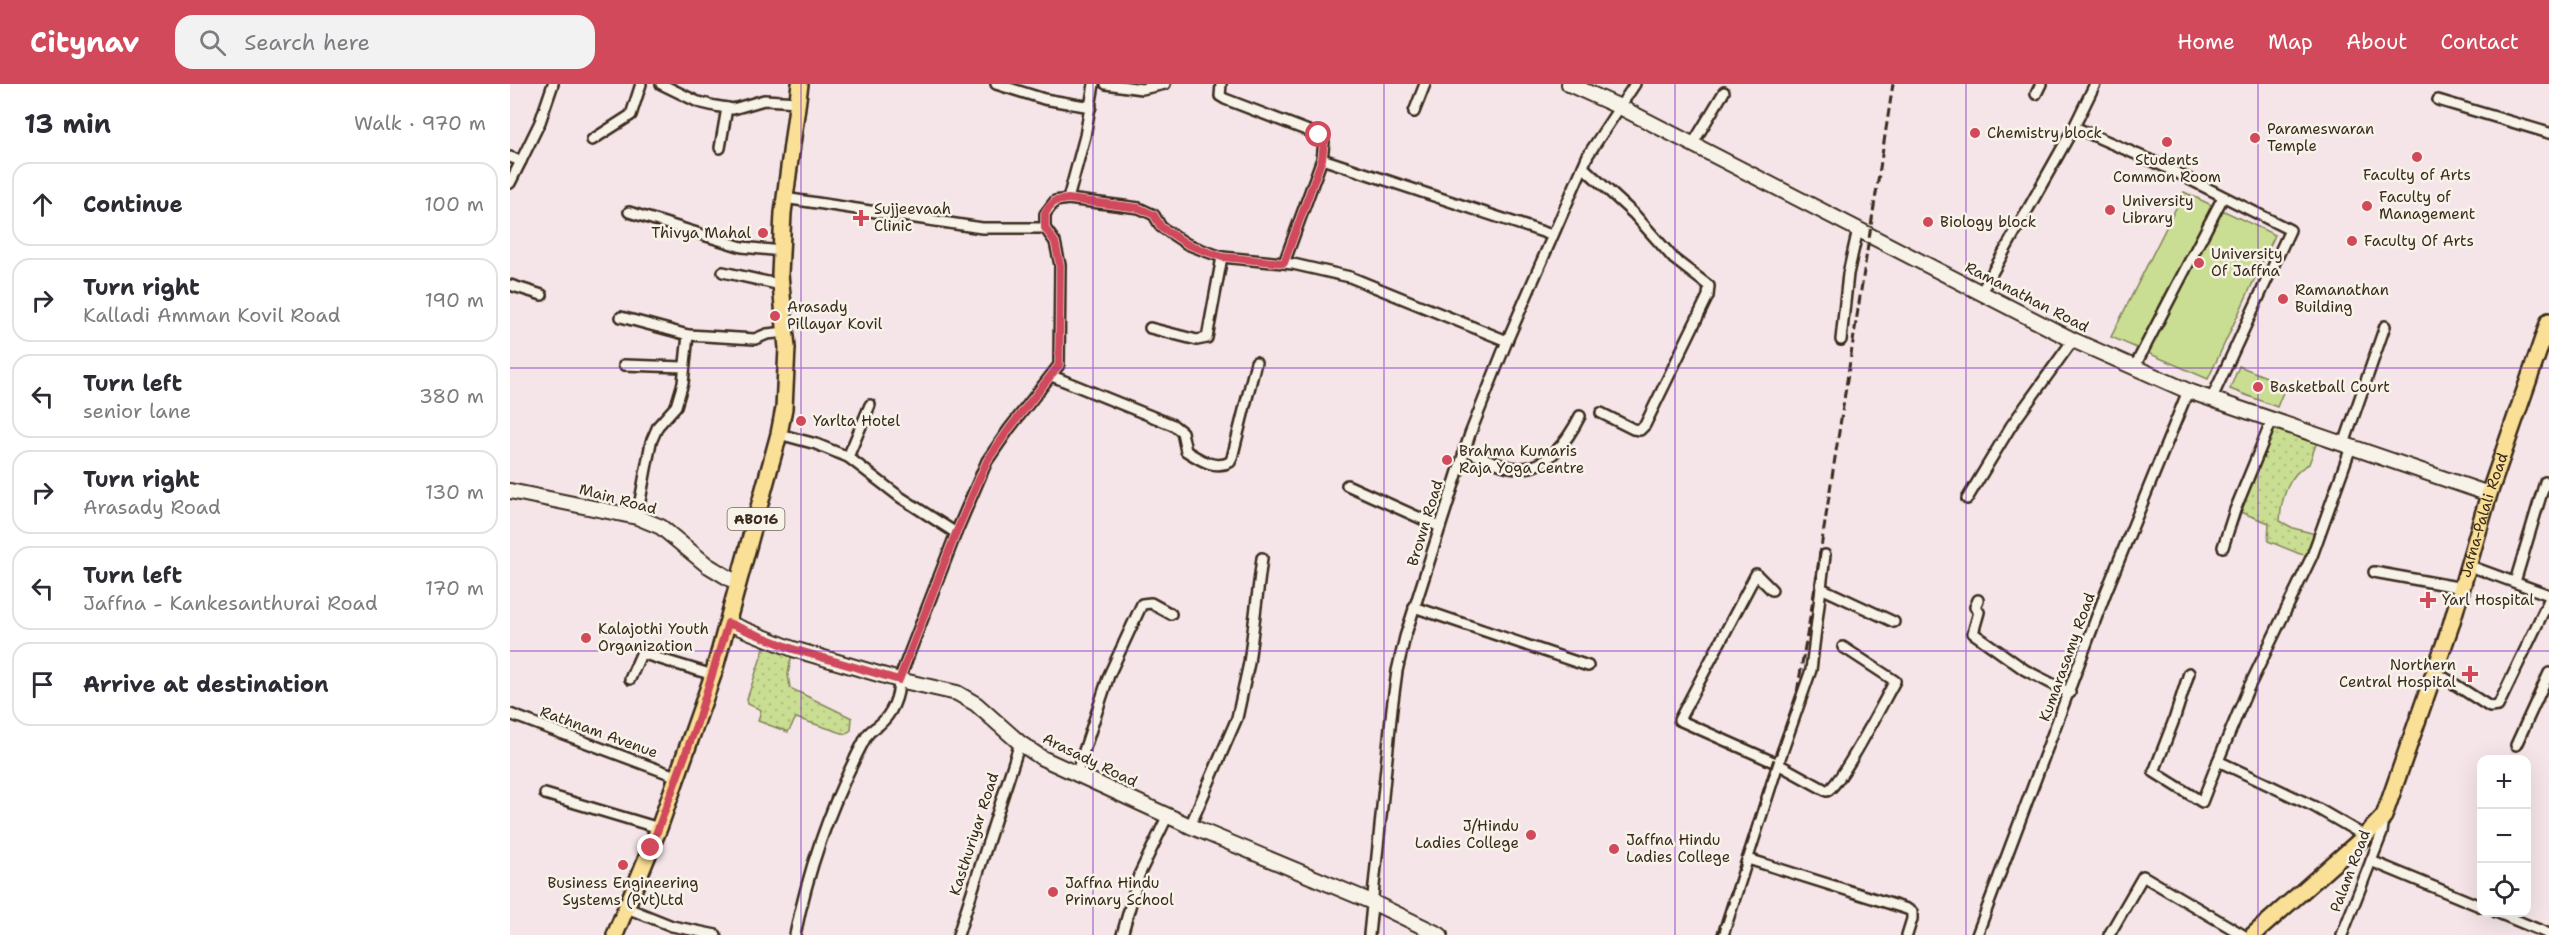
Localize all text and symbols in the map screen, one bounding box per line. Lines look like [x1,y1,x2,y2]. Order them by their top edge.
search box [175,15,595,69]
text: Citynav [30,23,139,61]
icon: search [196,26,229,59]
text: Search here [244,28,370,57]
text: Home [2177,28,2235,56]
text: Map [2268,28,2313,56]
text: About [2346,28,2407,56]
text: Contact [2440,28,2519,56]
text: 13 min [24,106,111,141]
text: Walk · 970 m [354,110,486,136]
place label: Parameswaran Temple [2267,119,2374,156]
route start [1305,121,1331,147]
place label: Chemistry block [1987,123,2102,143]
marker: Chemistry block [1968,126,1982,140]
marker: Parameswaran Temple [2248,131,2262,145]
marker: Students Common Room [2160,135,2174,149]
place label: Students Common Room [2113,150,2221,187]
marker: Faculty of Arts [2410,150,2424,164]
place label: Faculty of Arts [2363,165,2471,185]
place label: Faculty of Management [2379,187,2475,224]
icon: ahead [26,188,59,221]
text: Continue [83,190,183,219]
text: 100 m [424,191,484,217]
place label: University Library [2122,191,2194,228]
place label: Sujjeevaah Clinic [874,199,951,236]
marker: Faculty of Management [2360,199,2374,213]
marker: University Library [2103,203,2117,217]
marker: Sujjeevaah Clinic [852,209,870,227]
place label: Biology block [1940,212,2036,232]
marker: Biology block [1921,215,1935,229]
place label: Thivya Mahal [651,223,751,243]
marker: Thivya Mahal [756,226,770,240]
place label: Faculty Of Arts [2364,231,2474,251]
marker: Faculty Of Arts [2345,234,2359,248]
place label: University Of Jaffna [2211,244,2283,281]
marker: University Of Jaffna [2192,256,2206,270]
street label: Ramanathan Road [1962,257,2093,337]
text: Turn right [83,273,200,302]
place label: Ramanathan Building [2295,280,2389,317]
icon: right [26,284,59,317]
text: 190 m [425,287,484,313]
marker: Ramanathan Building [2276,292,2290,306]
place label: Arasady Pillayar Kovil [787,297,883,334]
text: Kalladi Amman Kovil Road [83,302,340,328]
marker: Arasady Pillayar Kovil [768,309,782,323]
text: Turn left [83,369,182,398]
place label: Basketball Court [2270,377,2390,397]
icon: left [26,380,59,413]
marker: Basketball Court [2251,380,2265,394]
text: 380 m [419,383,484,409]
text: senior lane [83,398,191,424]
place label: Yarlta Hotel [813,411,900,431]
marker: Yarlta Hotel [794,414,808,428]
place label: Brahma Kumaris Raja Yoga Centre [1459,441,1584,478]
street label: Jafna-Palali Road [2455,450,2513,580]
marker: Brahma Kumaris Raja Yoga Centre [1440,453,1454,467]
text: Turn right [83,465,200,494]
icon: right [26,476,59,509]
street label: Brown Road [1402,477,1448,568]
text: 130 m [425,479,484,505]
street label: Main Road [577,479,660,519]
text: Arasady Road [83,494,221,520]
road number: AB016 [728,508,784,530]
text: Turn left [83,561,182,590]
icon: left [26,572,59,605]
text: 170 m [425,575,484,601]
street label: Kumarasamy Road [2034,589,2100,724]
text: Jaffna - Kankesanthurai Road [83,590,378,616]
place label: Yarl Hospital [2442,590,2535,610]
marker: Yarl Hospital [2419,591,2437,609]
place label: Kalajothi Youth Organization [598,619,709,656]
marker: Kalajothi Youth Organization [579,631,593,645]
place label: Northern Central Hospital [2339,655,2456,692]
marker: Northern Central Hospital [2461,665,2479,683]
icon: arrive [26,668,59,701]
text: Arrive at destination [83,670,329,699]
street label: Rathnam Avenue [537,701,661,763]
street label: Arasady Road [1039,728,1141,792]
map controls [2477,755,2531,917]
button: + [2477,755,2531,809]
street label: Kasthuriyar Road [945,770,1003,898]
button: − [2477,809,2531,863]
place label: J/Hindu Ladies College [1415,816,1519,853]
street label: Palam Road [2325,826,2375,915]
marker: J/Hindu Ladies College [1524,828,1538,842]
place label: Jaffna Hindu Ladies College [1626,830,1730,867]
route end [637,834,663,860]
marker: Jaffna Hindu Ladies College [1607,842,1621,856]
marker: Business Engineering Systems (Pvt)Ltd [616,858,630,872]
button: locate [2477,863,2531,917]
place label: Business Engineering Systems (Pvt)Ltd [547,873,699,910]
place label: Jaffna Hindu Primary School [1065,873,1174,910]
marker: Jaffna Hindu Primary School [1046,885,1060,899]

